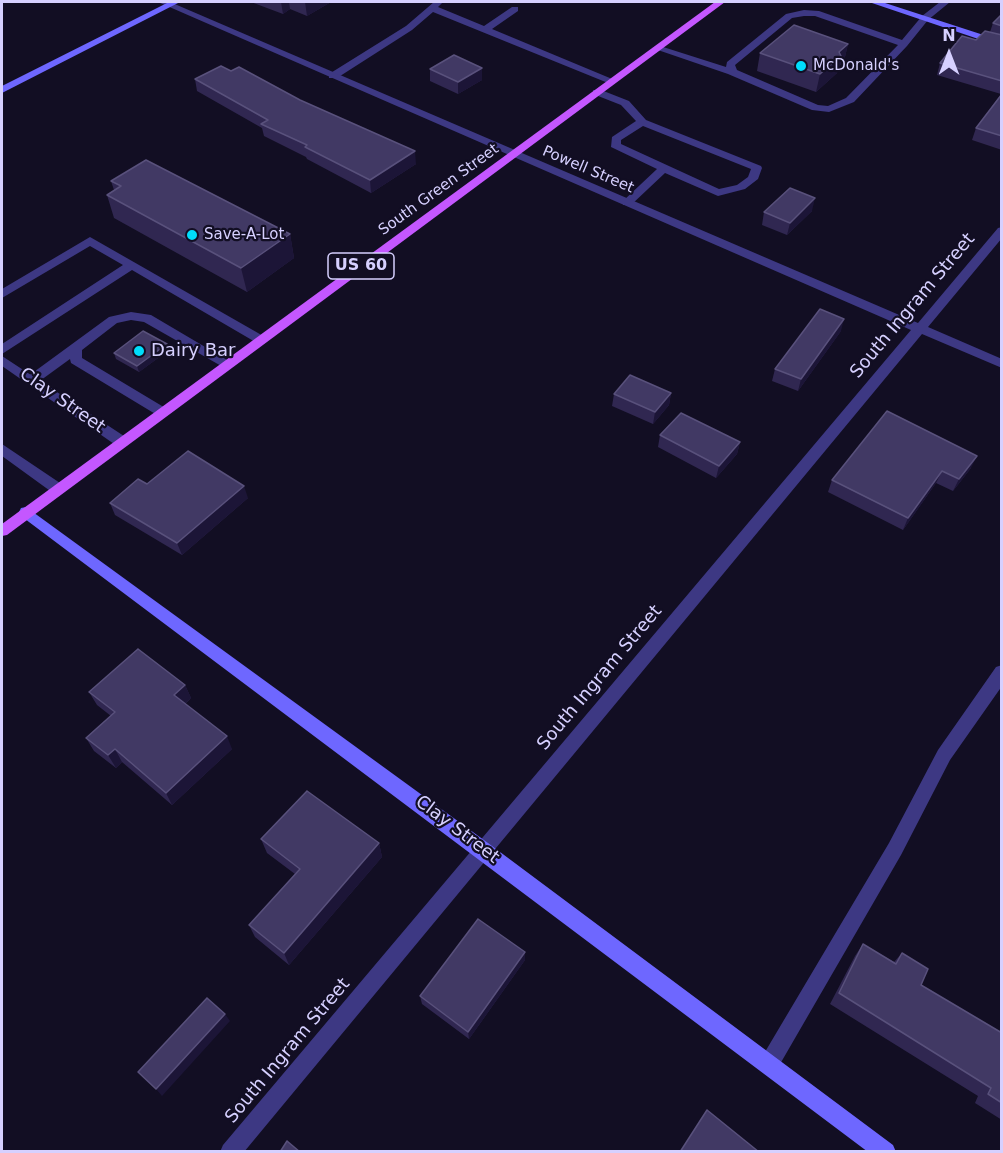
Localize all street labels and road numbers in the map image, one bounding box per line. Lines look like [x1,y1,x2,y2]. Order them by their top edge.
street label: South Green Street [375,140,503,240]
street label: Powell Street [539,143,637,197]
street label: South Ingram Street [846,229,980,383]
road number: US 60 [328,253,394,279]
street label: Clay Street [15,364,109,438]
street label: South Ingram Street [533,601,667,755]
street label: Clay Street [411,791,503,869]
street label: South Ingram Street [221,974,355,1128]

